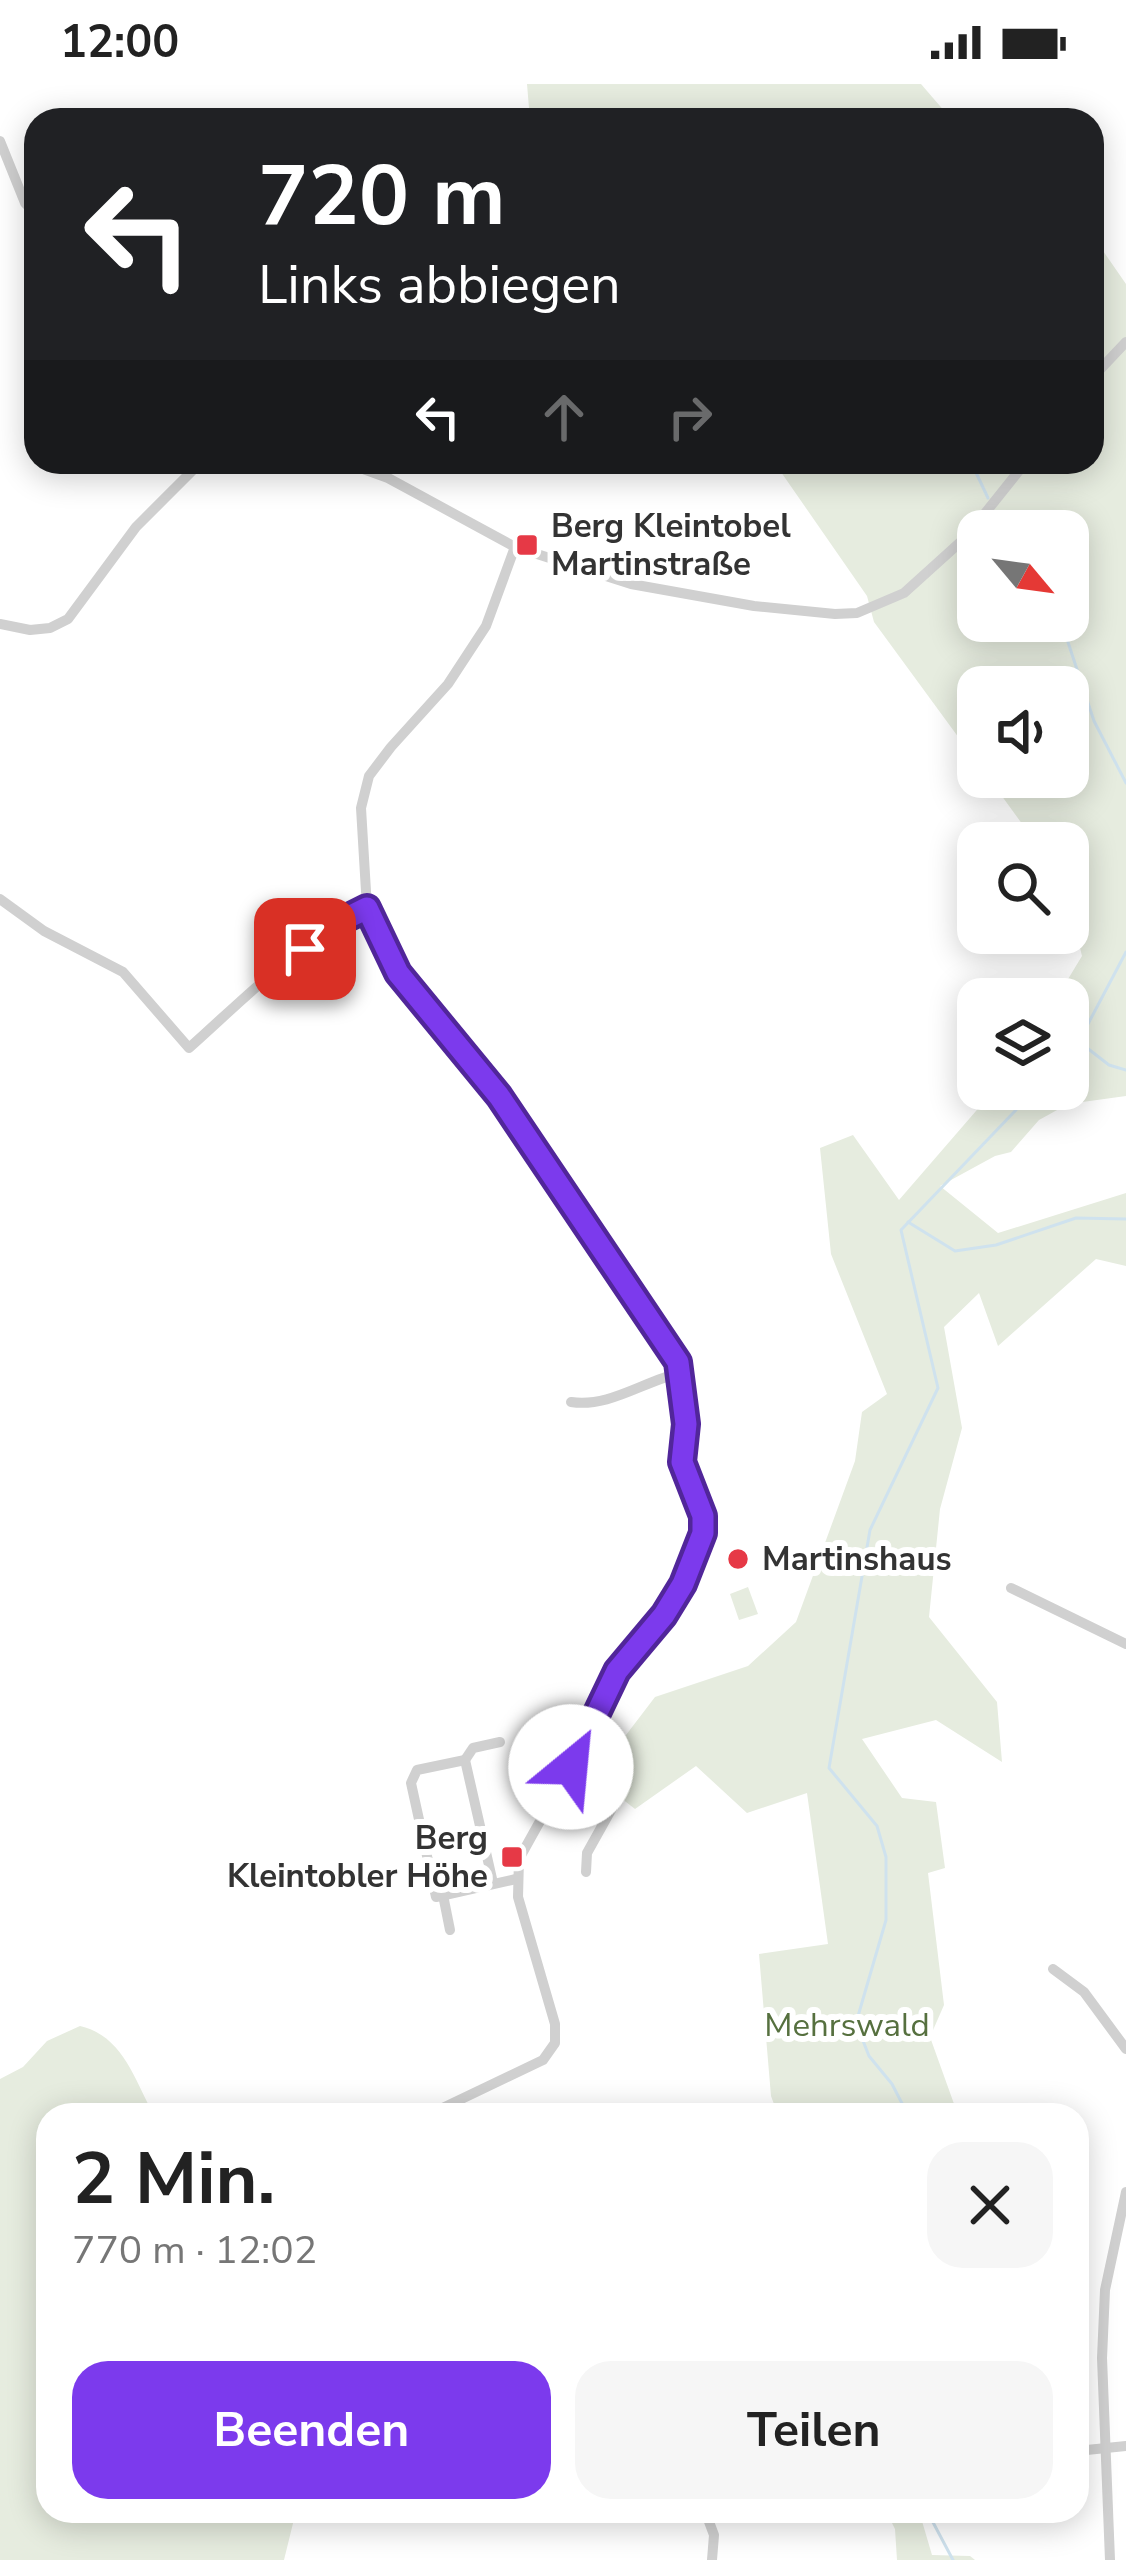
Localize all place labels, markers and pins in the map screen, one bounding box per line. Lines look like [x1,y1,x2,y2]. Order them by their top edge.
place label: Berg Kleintobel Martinstraße [551,504,791,587]
marker: Berg Kleintobel Martinstraße [514,532,540,558]
pin [254,898,356,1000]
place label: Martinshaus [762,1537,952,1582]
marker: Martinshaus [725,1546,751,1572]
place label: Berg Kleintobler Höhe [227,1816,488,1899]
marker: Berg Kleintobler Höhe [499,1844,525,1870]

